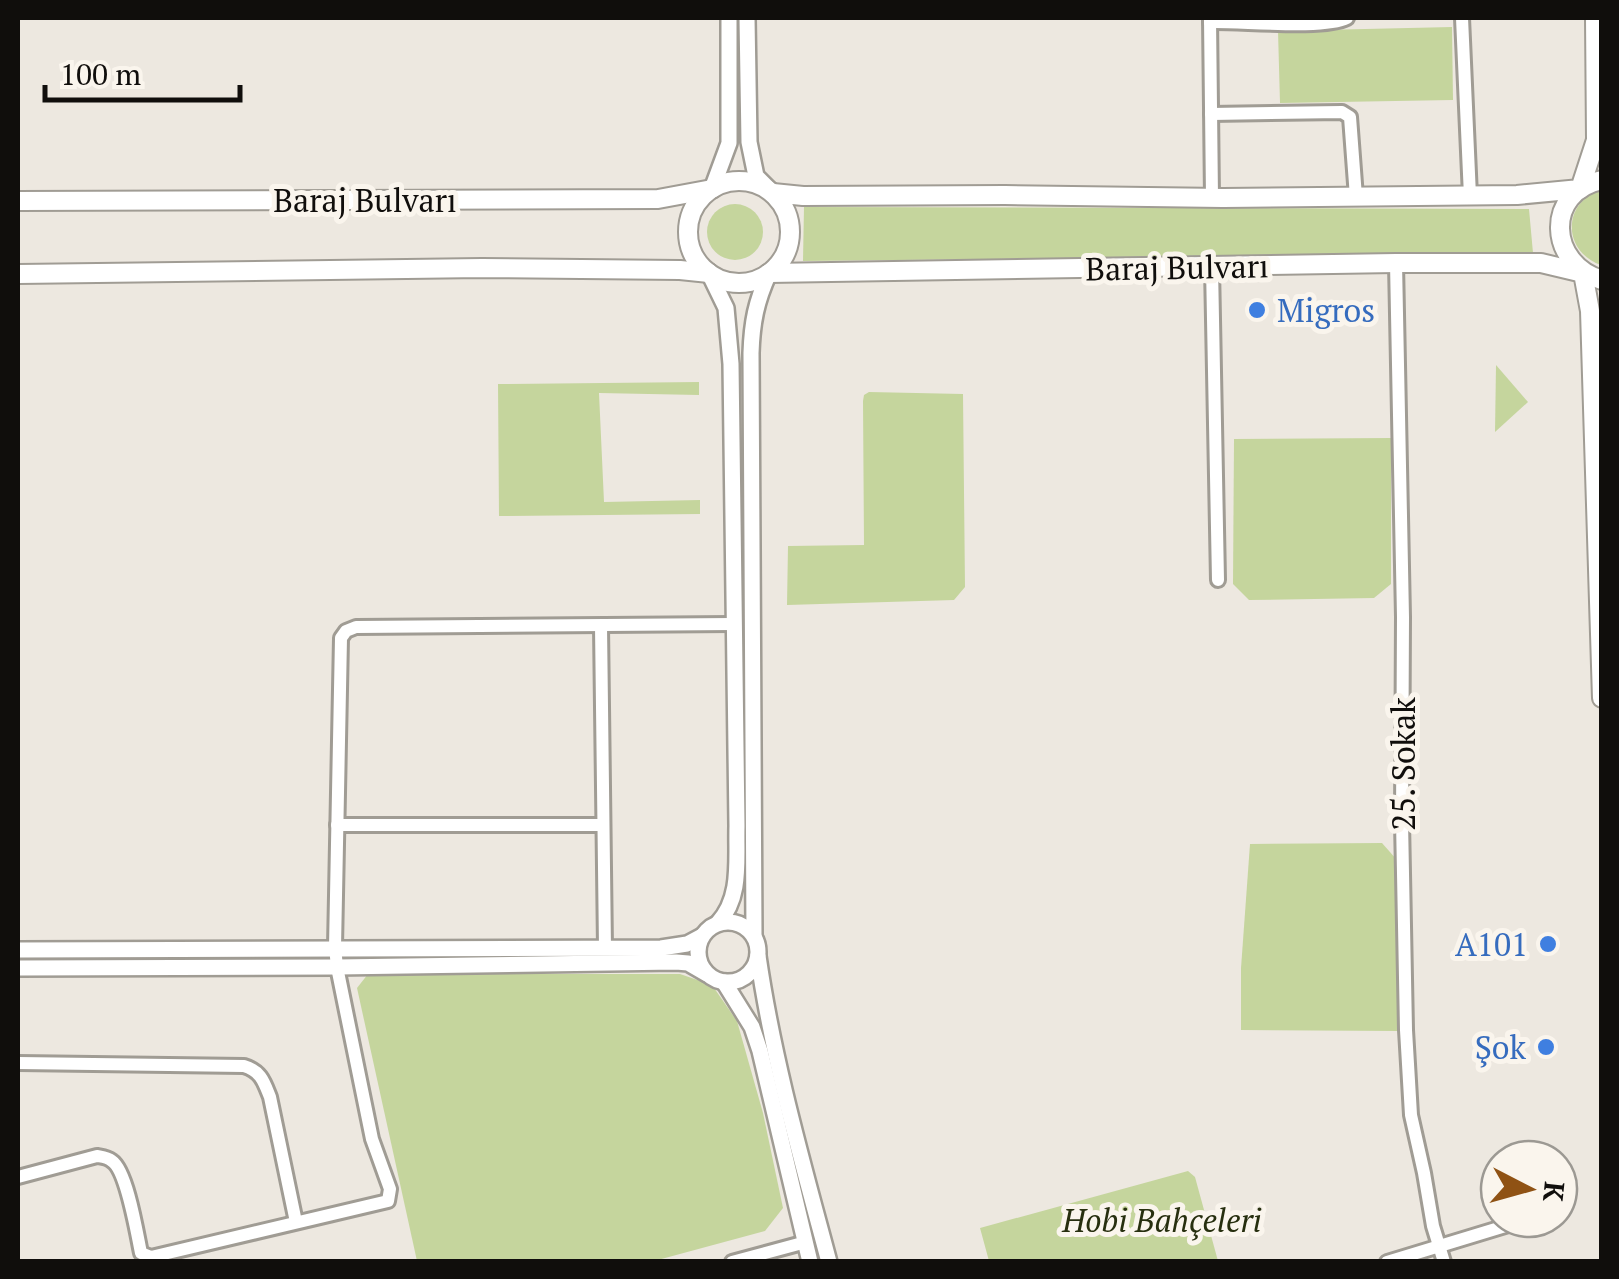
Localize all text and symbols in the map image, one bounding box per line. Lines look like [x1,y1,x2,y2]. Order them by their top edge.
scale bar [45,40,240,102]
text: 100 m [60,54,141,94]
street label: Baraj Bulvarı [273,179,457,221]
street label: Baraj Bulvarı [1085,244,1269,290]
place label: Migros [1277,289,1375,331]
marker: Migros [1246,299,1268,321]
street label: 25. Sokak [1382,697,1424,831]
place label: A101 [1455,923,1528,965]
marker: A101 [1537,933,1559,955]
place label: Şok [1475,1026,1526,1068]
marker: Şok [1535,1036,1557,1058]
north arrow [1479,1139,1579,1239]
text: K [1535,1180,1574,1204]
park label: Hobi Bahçeleri [1061,1199,1262,1241]

